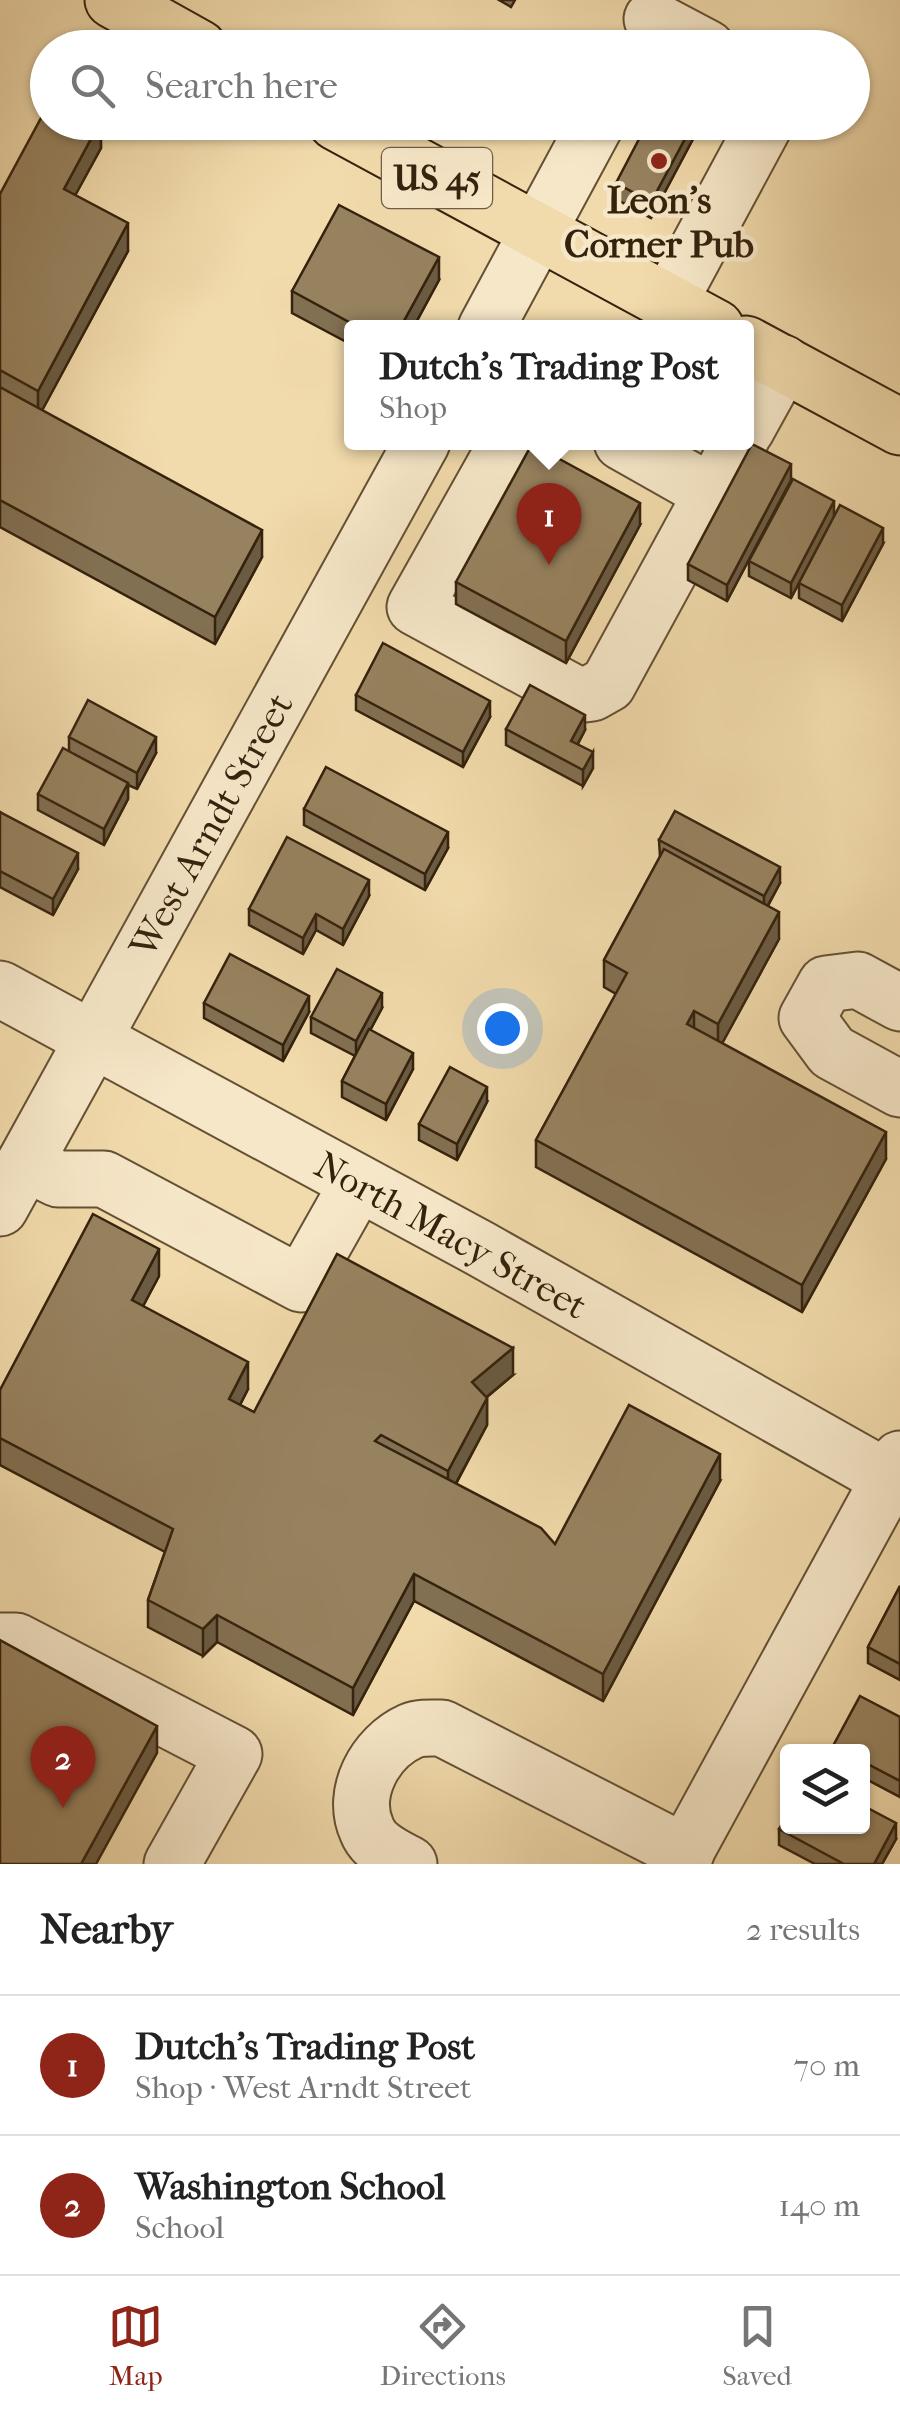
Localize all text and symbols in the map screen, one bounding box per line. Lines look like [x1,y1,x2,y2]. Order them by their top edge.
search box [30,30,870,140]
icon: search [65,58,120,113]
text: Search here [145,63,338,108]
road number: US 45 [382,148,492,208]
marker: Leon's Corner Pub [648,150,670,172]
place label: Leon's Corner Pub [564,178,754,267]
popup [344,320,754,450]
text: Dutch's Trading Post [379,344,719,389]
text: Shop [379,389,447,426]
pin: 1 [516,482,582,565]
street label: West Arndt Street [120,685,303,966]
your location [477,1003,528,1054]
street label: North Macy Street [307,1142,595,1329]
pin: 2 [30,1726,96,1808]
map controls [780,1744,870,1834]
button: layers [780,1744,870,1834]
text: Nearby [40,1905,172,1954]
text: 2 results [746,1911,860,1948]
text: Dutch's Trading Post [135,2024,475,2069]
text: 1 [67,2047,78,2084]
text: 70 m [794,2047,860,2084]
text: Shop · West Arndt Street [135,2069,471,2106]
text: Washington School [135,2164,446,2209]
text: 2 [64,2187,81,2224]
text: 140 m [779,2187,860,2224]
text: School [135,2209,224,2246]
tab: Map [108,2299,163,2392]
tab: Directions [380,2299,506,2392]
tab: Saved [722,2299,792,2392]

